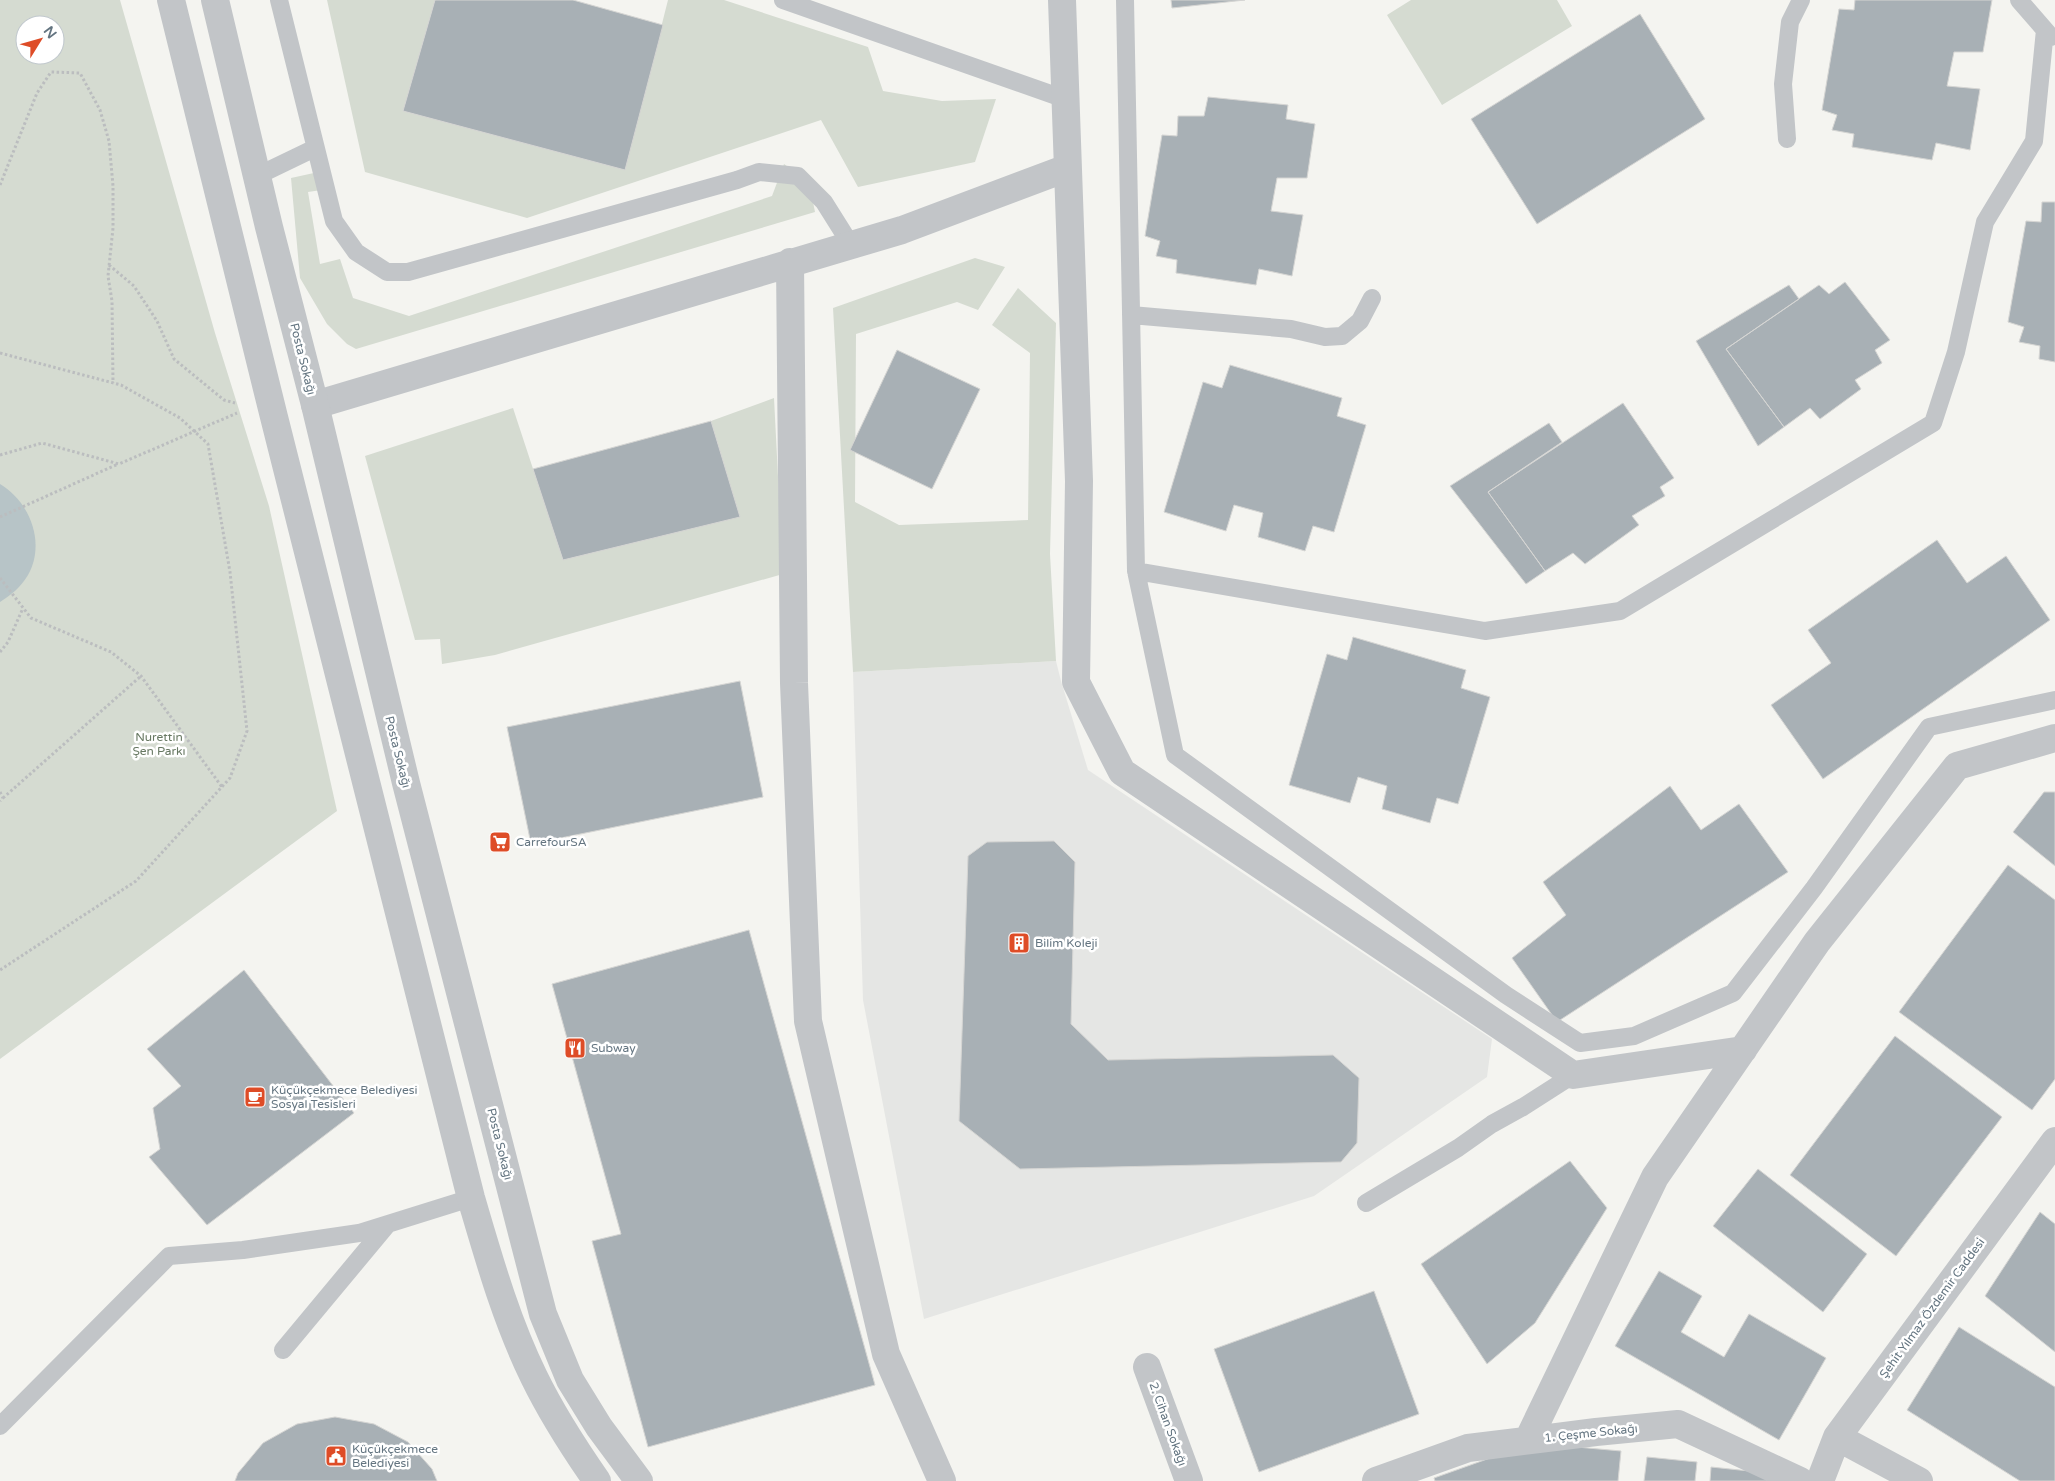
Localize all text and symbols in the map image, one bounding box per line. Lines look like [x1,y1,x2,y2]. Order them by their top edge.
north arrow [15,15,65,65]
text: N [40,23,60,42]
street label: Posta Sokağı [287,322,319,396]
street label: Posta Sokağı [382,715,414,789]
park label: Nurettin Şen Parkı [132,730,186,758]
supermarket icon: CarrefourSA [488,830,512,854]
place label: CarrefourSA [516,835,587,849]
building icon: Bilim Koleji [1007,931,1031,955]
place label: Bilim Koleji [1035,936,1097,950]
restaurant icon: Subway [563,1036,587,1060]
place label: Subway [591,1041,636,1055]
place label: Küçükçekmece Belediyesi Sosyal Tesisleri [271,1083,418,1111]
cafe icon: Küçükçekmece Belediyesi Sosyal Tesisleri [243,1085,267,1109]
street label: Posta Sokağı [484,1107,516,1181]
street label: Şehit Yılmaz Özdemir Caddesi [1877,1235,1987,1381]
street label: 2. Cihan Sokağı [1146,1380,1190,1468]
street label: 1. Çeşme Sokağı [1544,1421,1638,1445]
place label: Küçükçekmece Belediyesi [352,1442,438,1470]
public building icon: Küçükçekmece Belediyesi [324,1444,348,1468]

